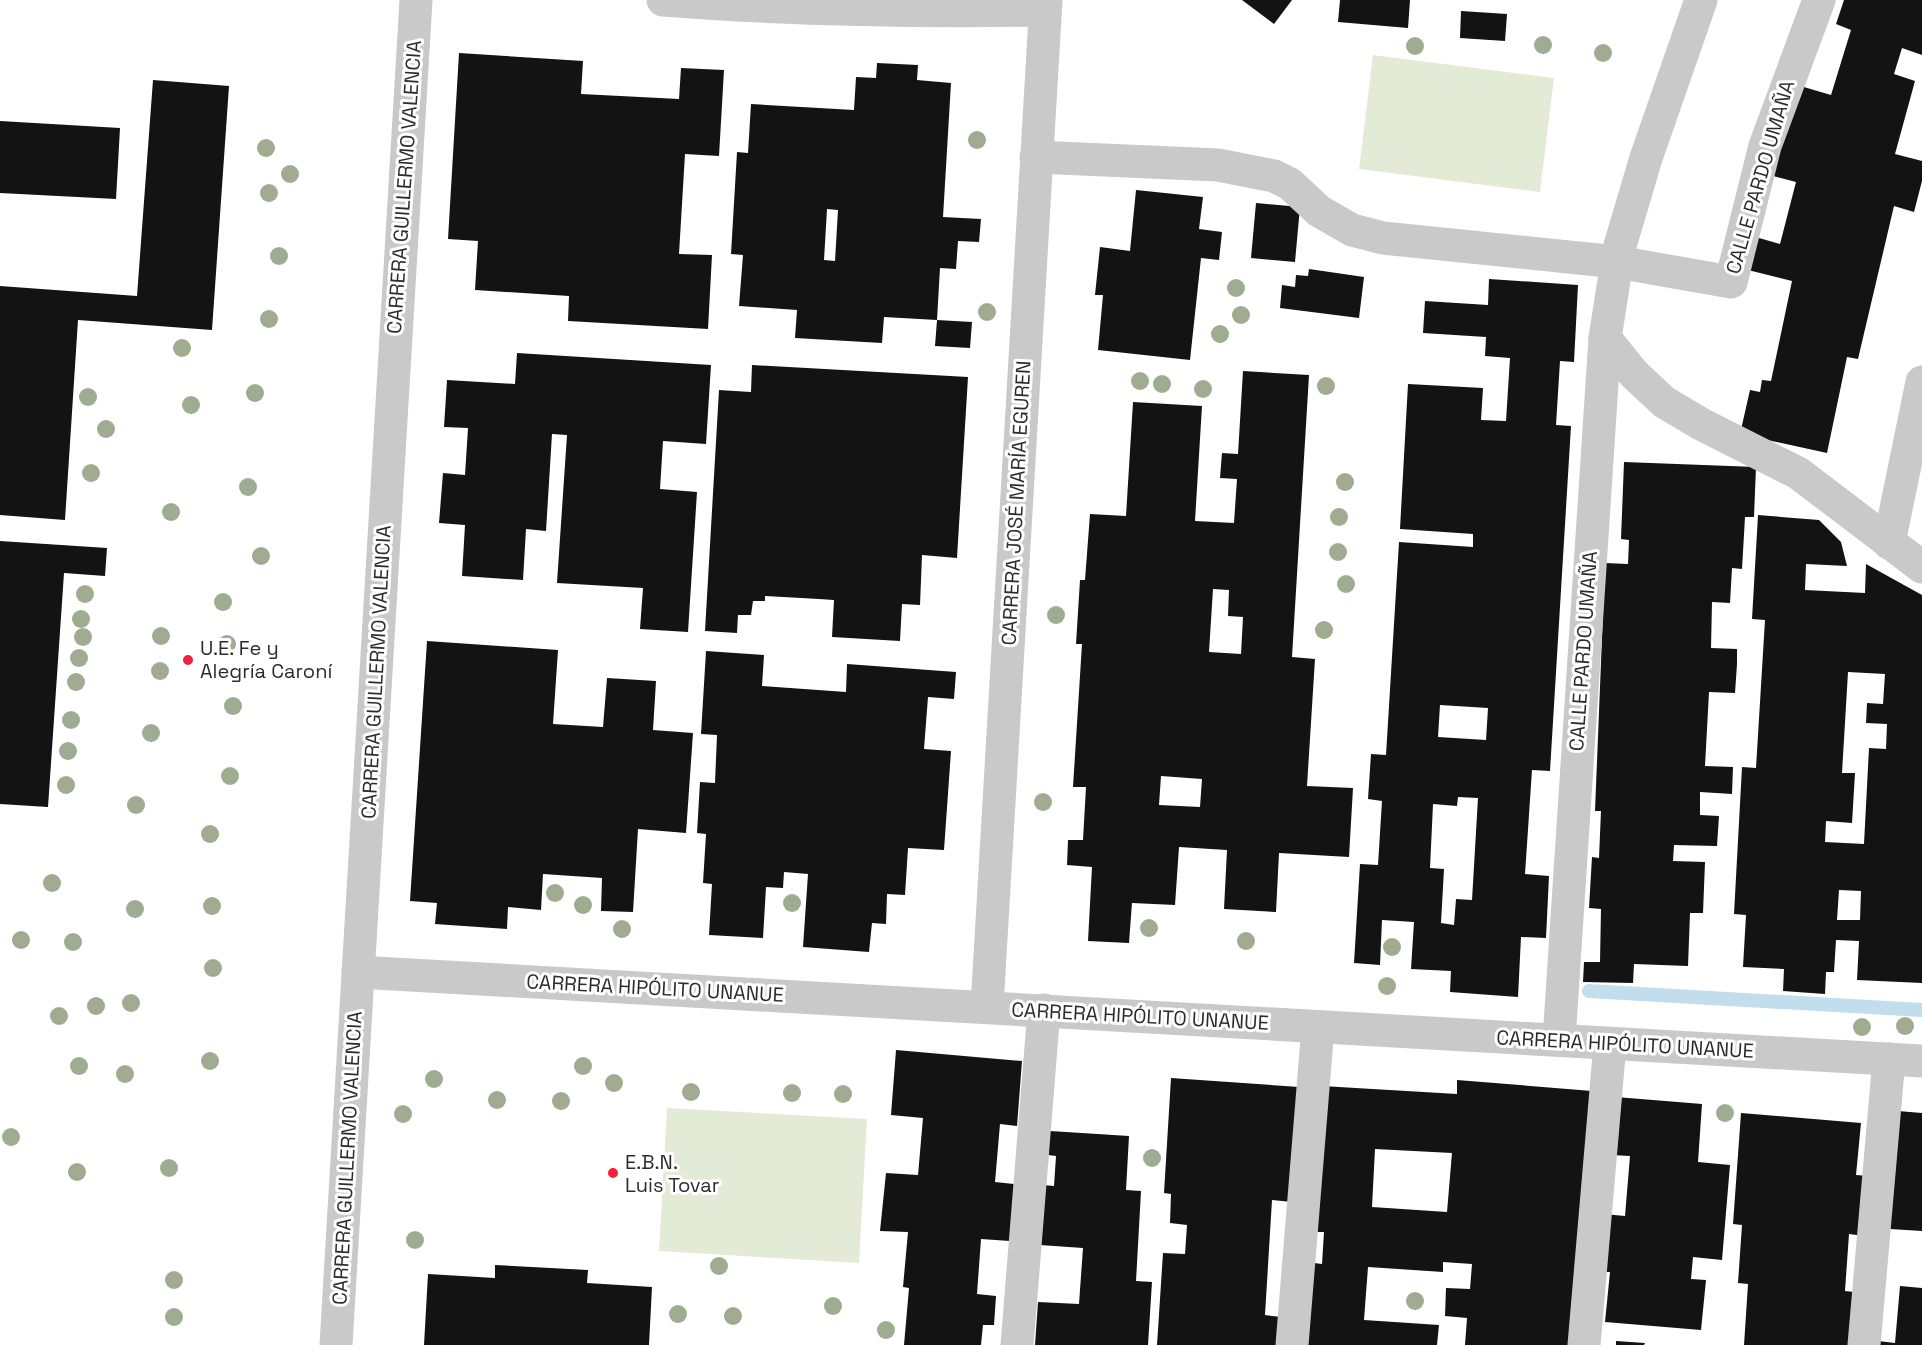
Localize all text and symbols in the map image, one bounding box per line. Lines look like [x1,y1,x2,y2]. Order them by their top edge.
street label: CARRERA GUILLERMO VALENCIA [381,39,427,335]
street label: CALLE PARDO UMAÑA [1720,77,1800,277]
street label: CARRERA JOSÉ MARÍA EGUREN [996,360,1036,646]
street label: CARRERA GUILLERMO VALENCIA [355,524,397,820]
street label: CALLE PARDO UMAÑA [1563,550,1603,752]
place label: U.E. Fe y Alegría Caroní [200,635,332,684]
marker: U.E. Fe y Alegría Caroní [181,653,195,667]
street label: CARRERA HIPÓLITO UNANUE [526,968,784,1008]
street label: CARRERA HIPÓLITO UNANUE [1011,996,1269,1036]
street label: CARRERA GUILLERMO VALENCIA [326,1010,368,1306]
street label: CARRERA HIPÓLITO UNANUE [1496,1024,1754,1064]
place label: E.B.N. Luis Tovar [625,1149,719,1198]
marker: E.B.N. Luis Tovar [606,1166,620,1180]

